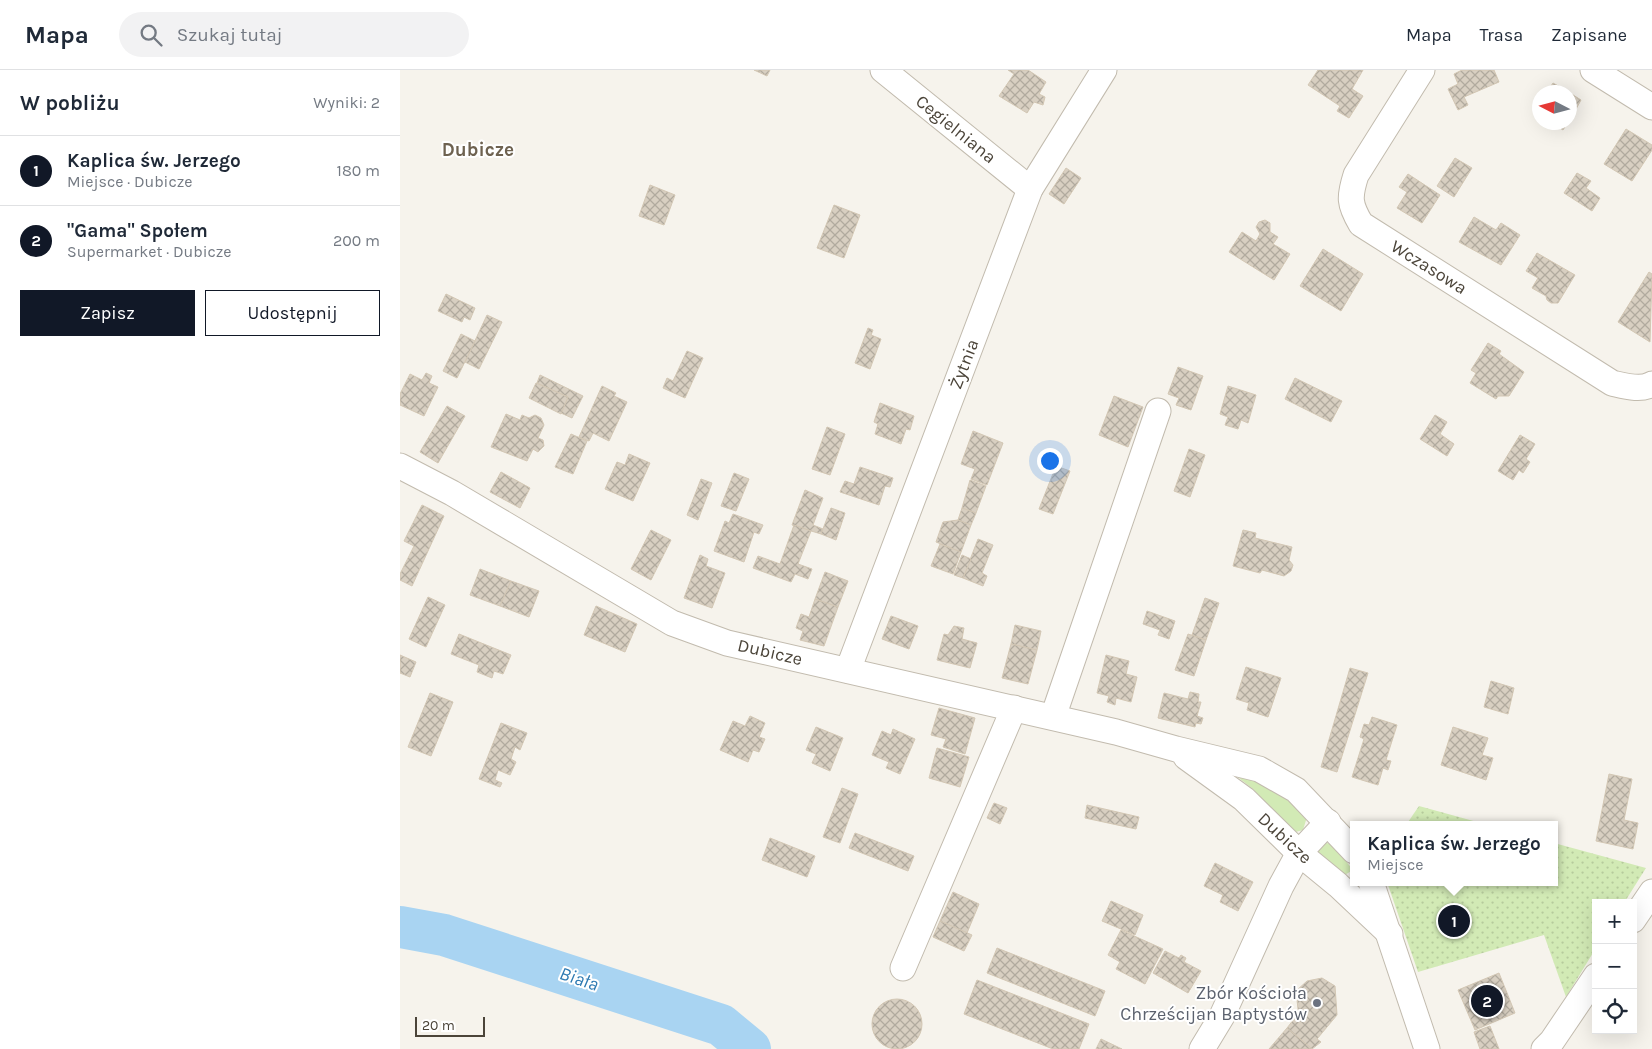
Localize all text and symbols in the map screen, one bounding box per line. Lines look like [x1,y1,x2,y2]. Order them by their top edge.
search box [119,12,469,57]
text: Mapa [25,21,89,49]
icon: search [137,21,165,49]
text: Szukaj tutaj [177,24,283,46]
text: Mapa [1406,24,1452,46]
text: Trasa [1480,24,1523,46]
text: Zapisane [1551,24,1627,46]
north arrow [1532,85,1577,130]
street label: Cegielniana [911,90,1001,168]
text: W pobliżu [20,91,120,115]
text: Wyniki: 2 [313,93,380,112]
district label: Dubicze [442,139,514,161]
text: Kaplica św. Jerzego [67,150,241,172]
text: 1 [33,161,39,180]
text: 180 m [337,161,380,180]
text: Miejsce · Dubicze [67,172,192,191]
text: "Gama" Społem [67,220,208,242]
text: 2 [31,231,41,250]
text: 200 m [333,231,380,250]
street label: Wczasowa [1387,235,1471,299]
text: Supermarket · Dubicze [67,242,232,261]
button: Zapisz [20,290,195,336]
button: Udostępnij [205,290,380,336]
street label: Żytnia [944,336,984,392]
your location [1037,448,1063,474]
street label: Dubicze [735,634,805,670]
street label: Dubicze [1253,807,1317,869]
popup [1350,821,1558,886]
text: Kaplica św. Jerzego [1367,833,1541,855]
text: Miejsce [1367,855,1424,874]
map controls [1592,899,1637,1034]
button: + [1592,899,1637,944]
pin: 1 [1438,902,1470,940]
button: − [1592,944,1637,989]
water label: Biała [557,962,601,996]
place label: Zbór Kościoła Chrześcijan Baptystów [1120,982,1307,1025]
pin: 2 [1471,982,1503,1020]
button: locate [1592,989,1637,1034]
marker: Zbór Kościoła Chrześcijan Baptystów [1311,997,1323,1009]
scale bar [415,1014,485,1037]
text: 20 m [422,1017,455,1034]

